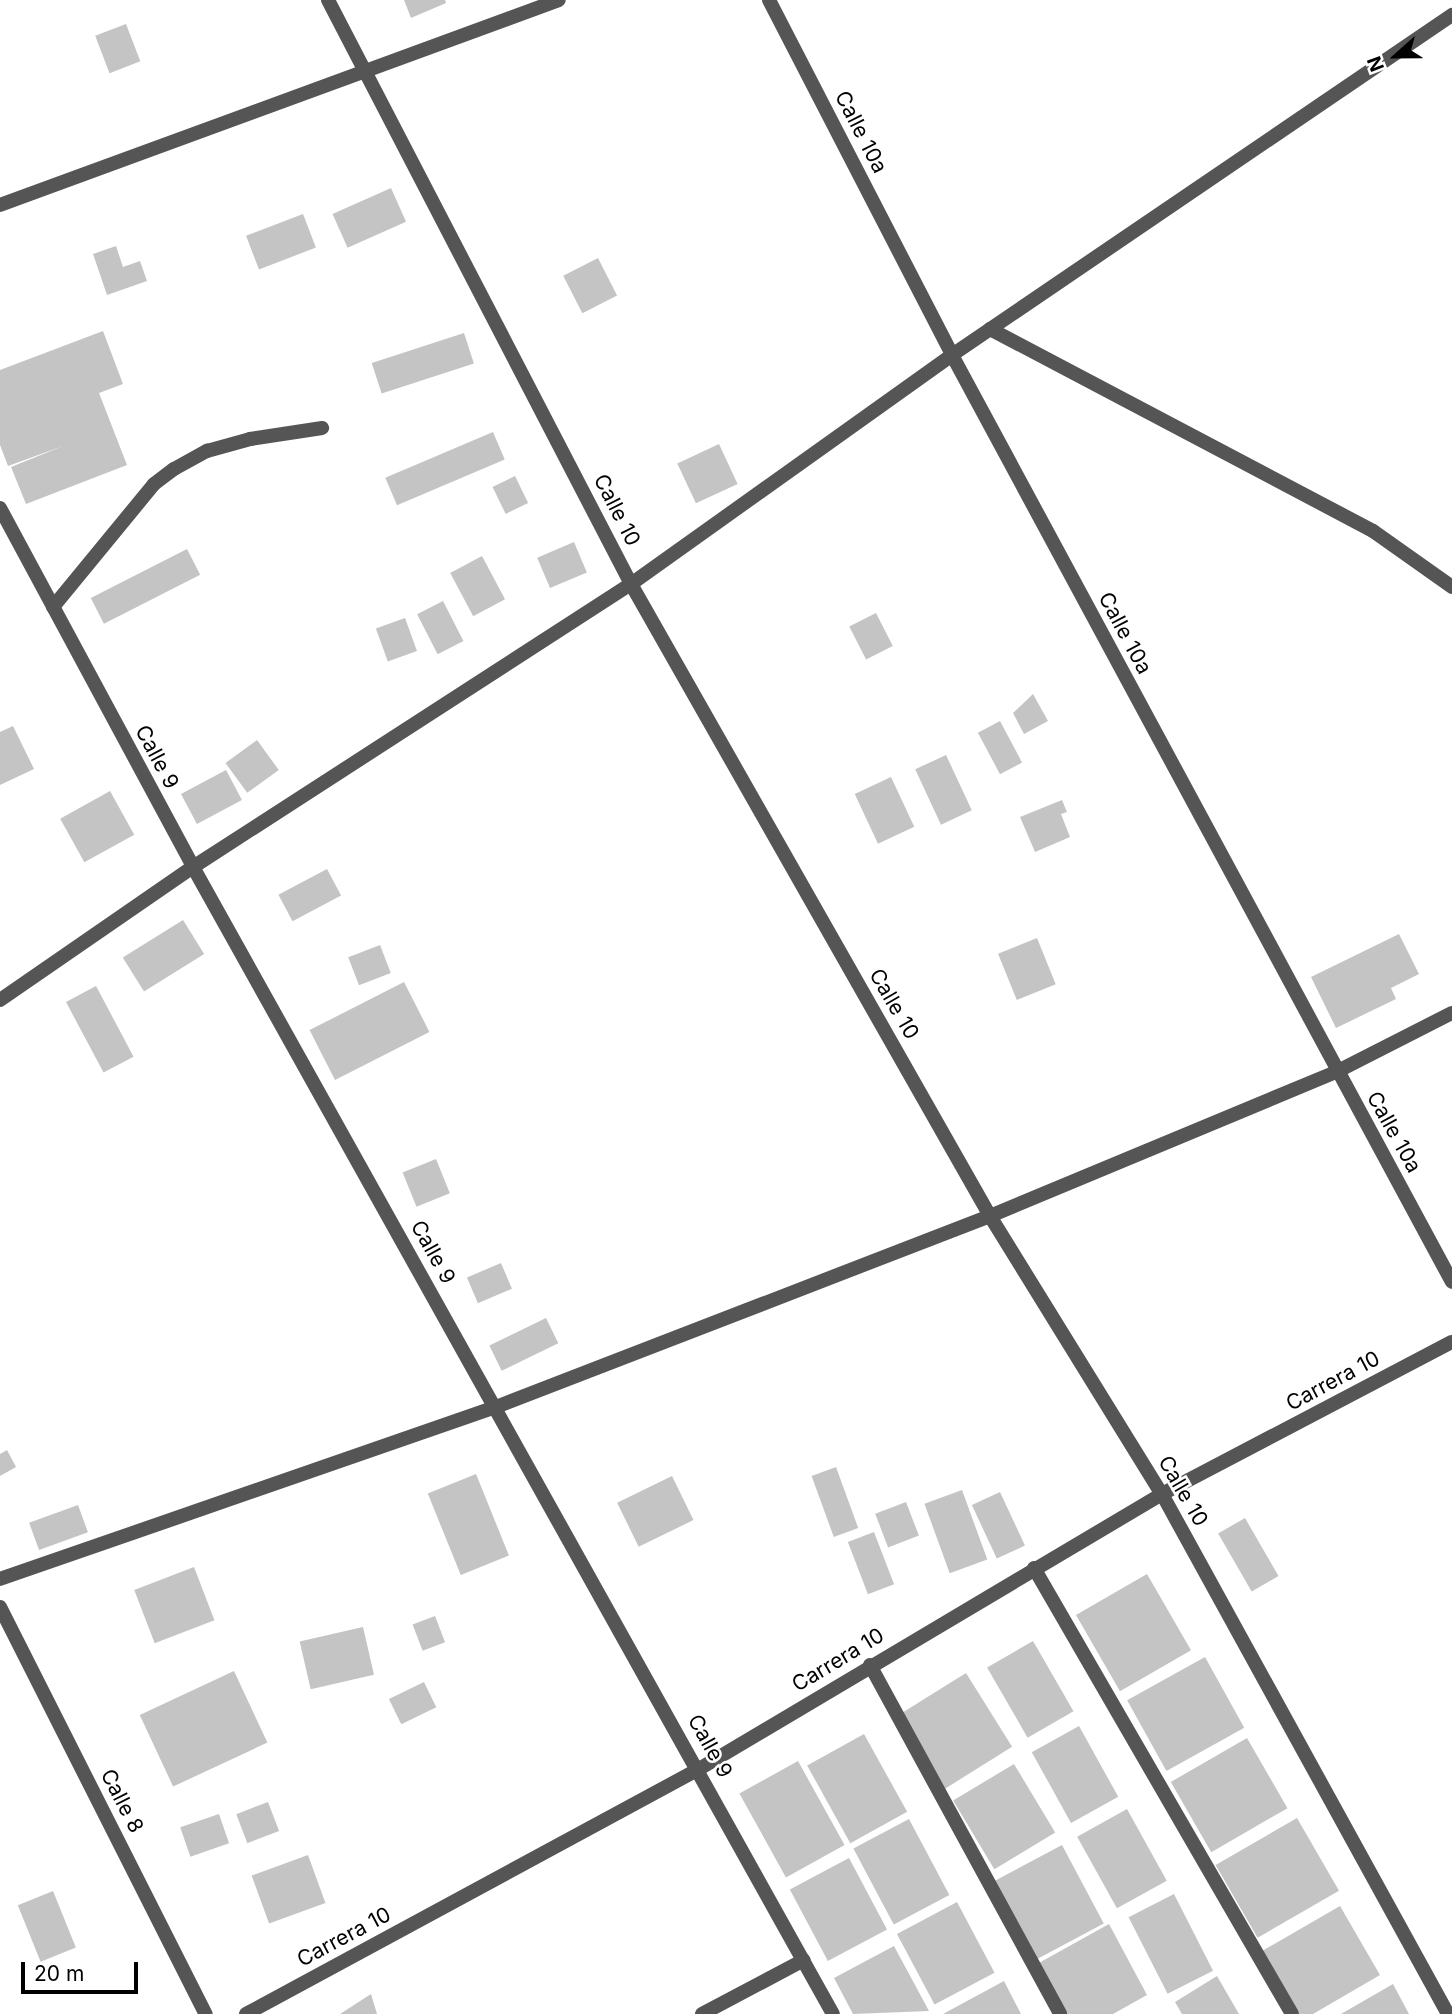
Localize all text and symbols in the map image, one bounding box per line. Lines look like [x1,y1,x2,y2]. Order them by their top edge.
north arrow [1361,21,1431,91]
text: N [1363,53,1389,75]
street label: Calle 10a [830,87,892,177]
street label: Calle 10 [588,470,646,550]
street label: Calle 10a [1093,588,1157,678]
street label: Calle 9 [130,721,184,793]
street label: Calle 10 [864,964,924,1044]
street label: Calle 10a [1361,1087,1427,1177]
street label: Calle 9 [405,1216,461,1288]
street label: Carrera 10 [1282,1346,1384,1416]
street label: Calle 10 [1153,1451,1213,1531]
street label: Carrera 10 [788,1623,888,1697]
street label: Calle 9 [682,1710,738,1782]
street label: Calle 8 [95,1765,149,1837]
street label: Carrera 10 [293,1902,395,1972]
scale bar [24,1948,142,1992]
text: 20 m [34,1961,84,1986]

